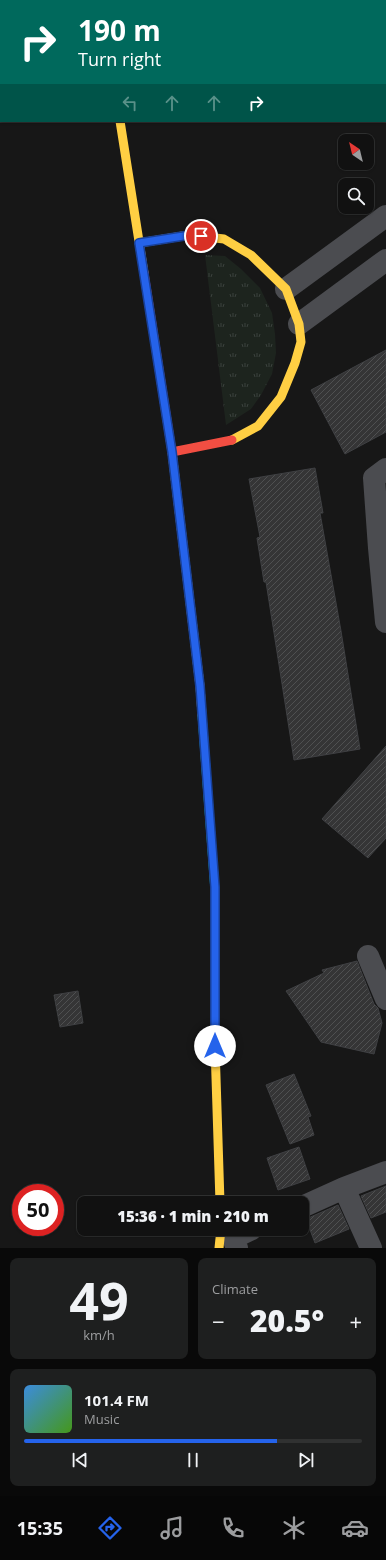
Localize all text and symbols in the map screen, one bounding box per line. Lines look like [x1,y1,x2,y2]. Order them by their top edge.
text: 190 m [78,11,161,49]
icon: right [12,16,64,68]
text: Turn right [78,47,161,71]
icon: left [119,92,141,114]
icon: ahead [161,92,183,114]
icon: ahead [203,92,225,114]
icon: right [245,92,267,114]
north arrow [338,134,374,170]
map controls [338,134,374,214]
button: search [338,178,374,214]
pin [184,219,218,253]
icon: arrive [190,225,212,247]
position arrow [194,1025,236,1067]
speed limit sign: 50 [12,1184,64,1236]
text: 15:36 · 1 min · 210 m [117,1206,269,1226]
text: 49 [69,1264,129,1335]
text: Climate [212,1280,258,1298]
text: 20.5° [250,1300,324,1341]
text: − [212,1306,225,1336]
text: + [349,1306,362,1336]
text: km/h [83,1326,115,1344]
text: 101.4 FM [84,1390,149,1410]
text: Music [84,1410,119,1428]
icon: previous [69,1449,91,1471]
icon: pause [182,1449,204,1471]
icon: next [295,1449,317,1471]
icon: directions [96,1514,124,1542]
icon: music [158,1514,186,1542]
icon: phone [219,1514,247,1542]
icon: climate [280,1514,308,1542]
icon: car [341,1514,369,1542]
text: 15:35 [17,1516,63,1540]

